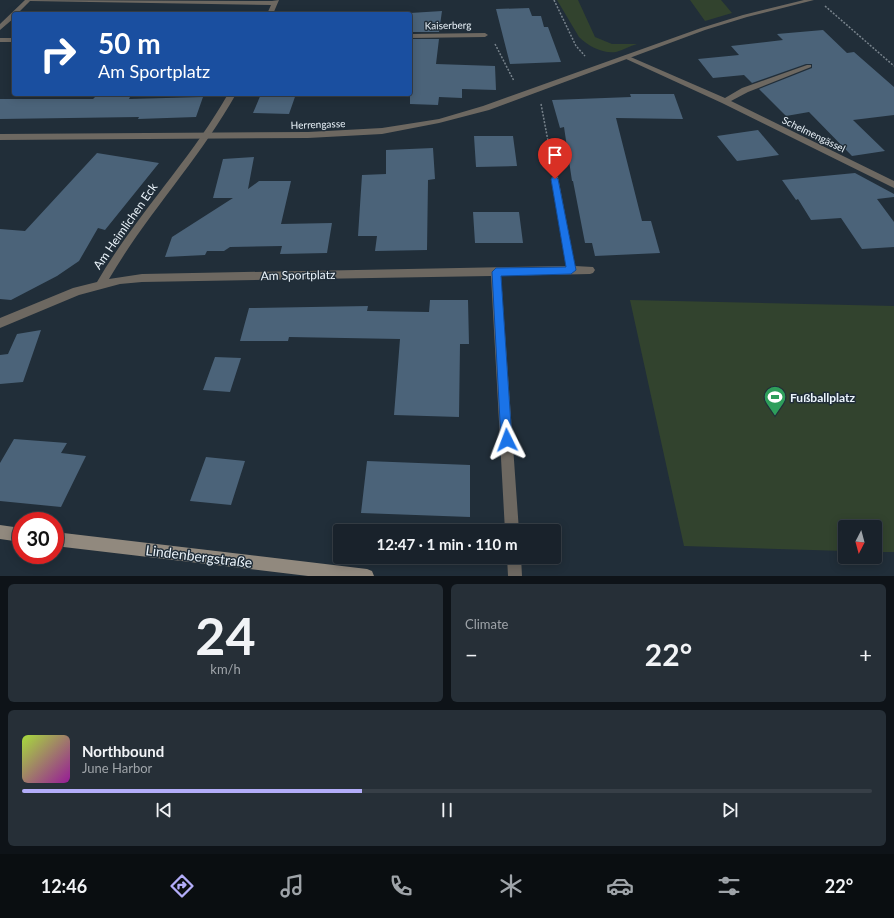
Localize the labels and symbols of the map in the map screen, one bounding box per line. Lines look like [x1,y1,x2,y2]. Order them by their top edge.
street label: Kaiserberg [424,19,472,31]
street label: Schelmengässel [780,113,848,155]
street label: Herrengasse [290,117,346,131]
pin [538,138,572,179]
street label: Am Heimlichen Eck [90,179,161,272]
street label: Am Sportplatz [260,267,336,283]
sports icon: Fußballplatz [762,384,788,417]
place label: Fußballplatz [790,390,856,405]
position arrow [486,419,528,461]
speed limit sign: 30 [12,512,64,564]
north arrow [838,520,882,564]
street label: Lindenbergstraße [145,541,253,571]

